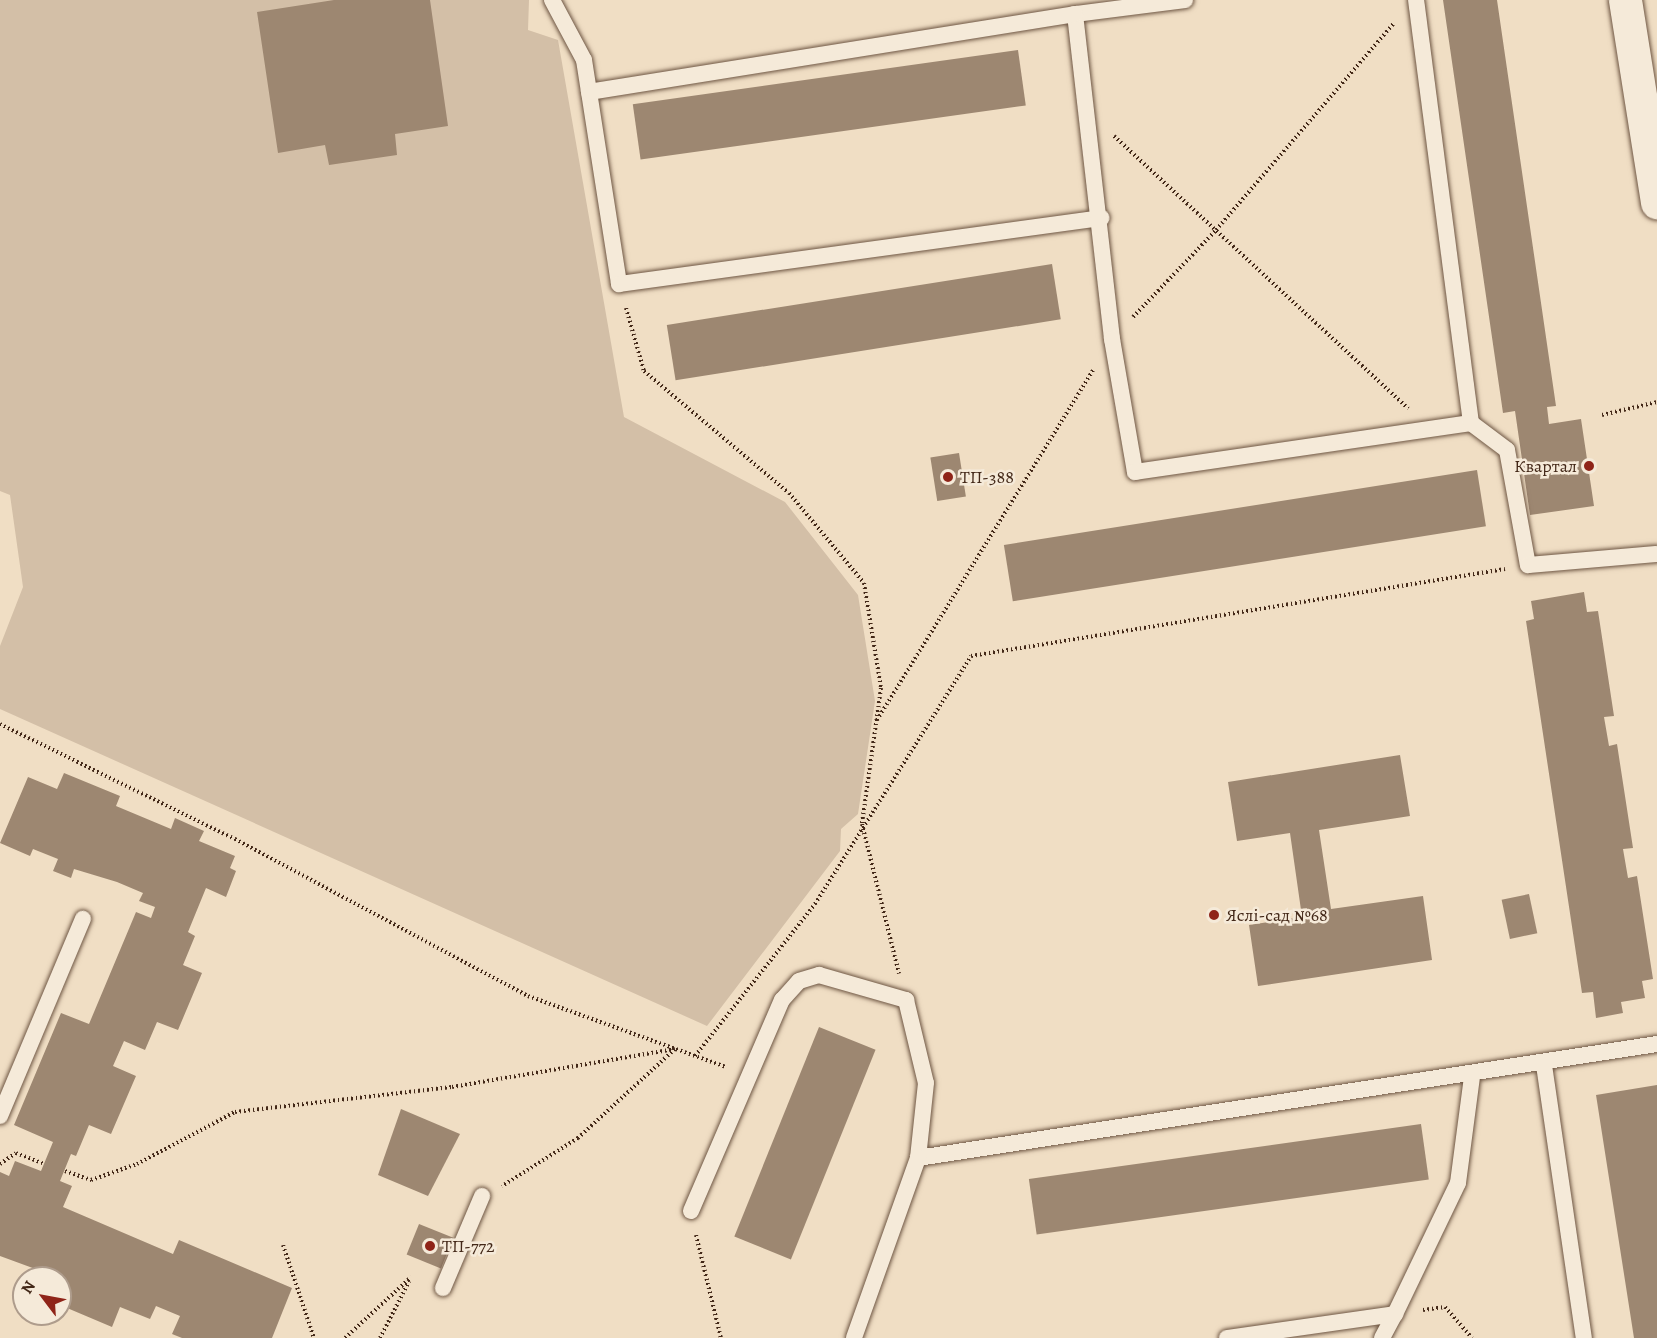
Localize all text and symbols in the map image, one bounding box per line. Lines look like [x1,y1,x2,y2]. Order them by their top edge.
place label: Квартал [1514,455,1577,477]
marker: Квартал [1582,459,1596,473]
place label: ТП-388 [960,466,1014,488]
marker: ТП-388 [941,470,955,484]
place label: Яслі-сад №68 [1226,904,1328,926]
marker: Яслі-сад №68 [1207,908,1221,922]
place label: ТП-772 [442,1235,495,1257]
marker: ТП-772 [423,1239,437,1253]
north arrow [12,1266,72,1326]
text: N [16,1277,41,1298]

